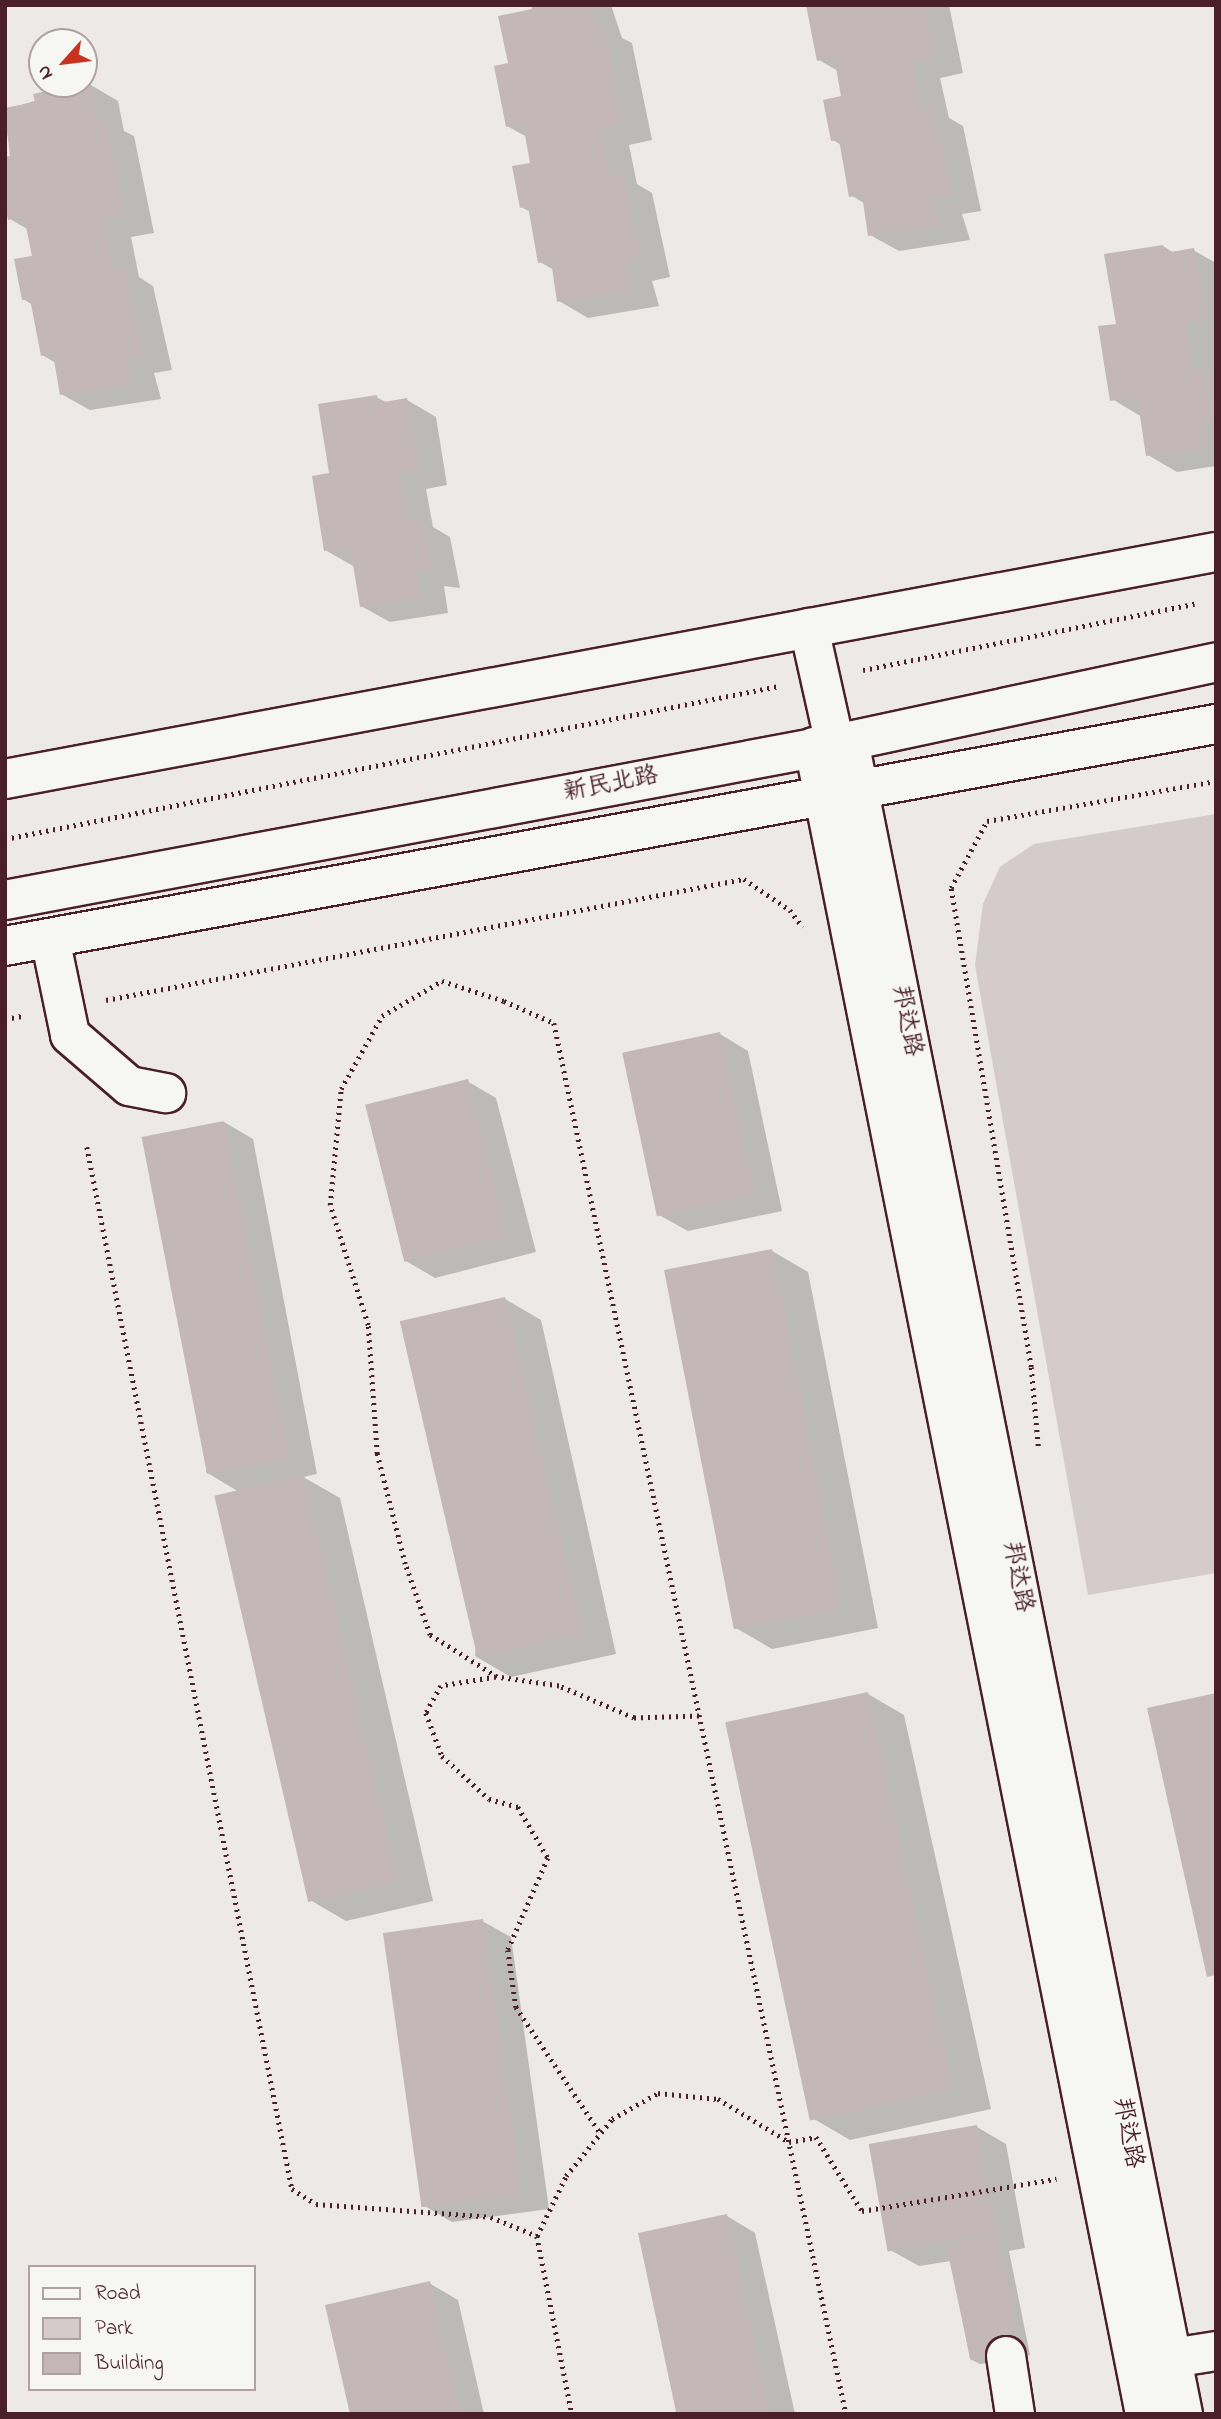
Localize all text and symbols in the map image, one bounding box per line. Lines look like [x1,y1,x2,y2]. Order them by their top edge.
north arrow [28,28,98,98]
text: N [31,60,61,84]
street label: 新民北路 [561,762,661,808]
street label: 邦达路 [885,983,927,1059]
street label: 邦达路 [996,1539,1038,1615]
street label: 邦达路 [1106,2095,1148,2171]
legend [28,2265,256,2391]
text: Road [95,2279,141,2309]
text: Park [95,2314,133,2344]
text: Building [95,2349,164,2379]

